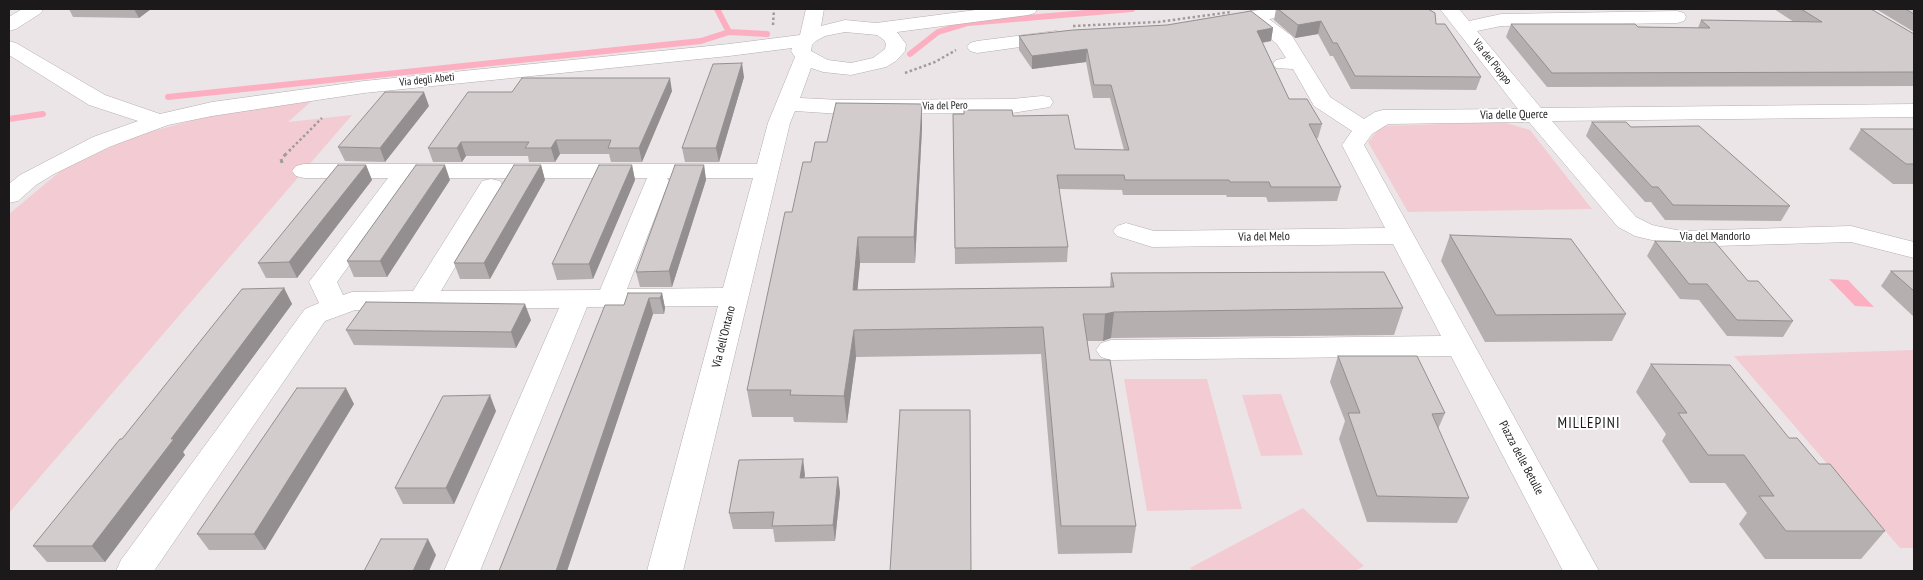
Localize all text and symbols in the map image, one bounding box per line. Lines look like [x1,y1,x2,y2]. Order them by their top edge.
street label: Via del Pioppo [1470,37,1514,87]
street label: Via degli Abeti [399,71,455,89]
street label: Via del Pero [922,99,968,113]
street label: Via delle Querce [1480,107,1548,123]
street label: Via del Melo [1238,229,1290,245]
street label: Via del Mandorlo [1680,230,1750,244]
street label: Via dell'Ontano [709,304,739,370]
district label: MILLEPINI [1556,415,1622,433]
street label: Piazza delle Betulle [1495,419,1547,497]

